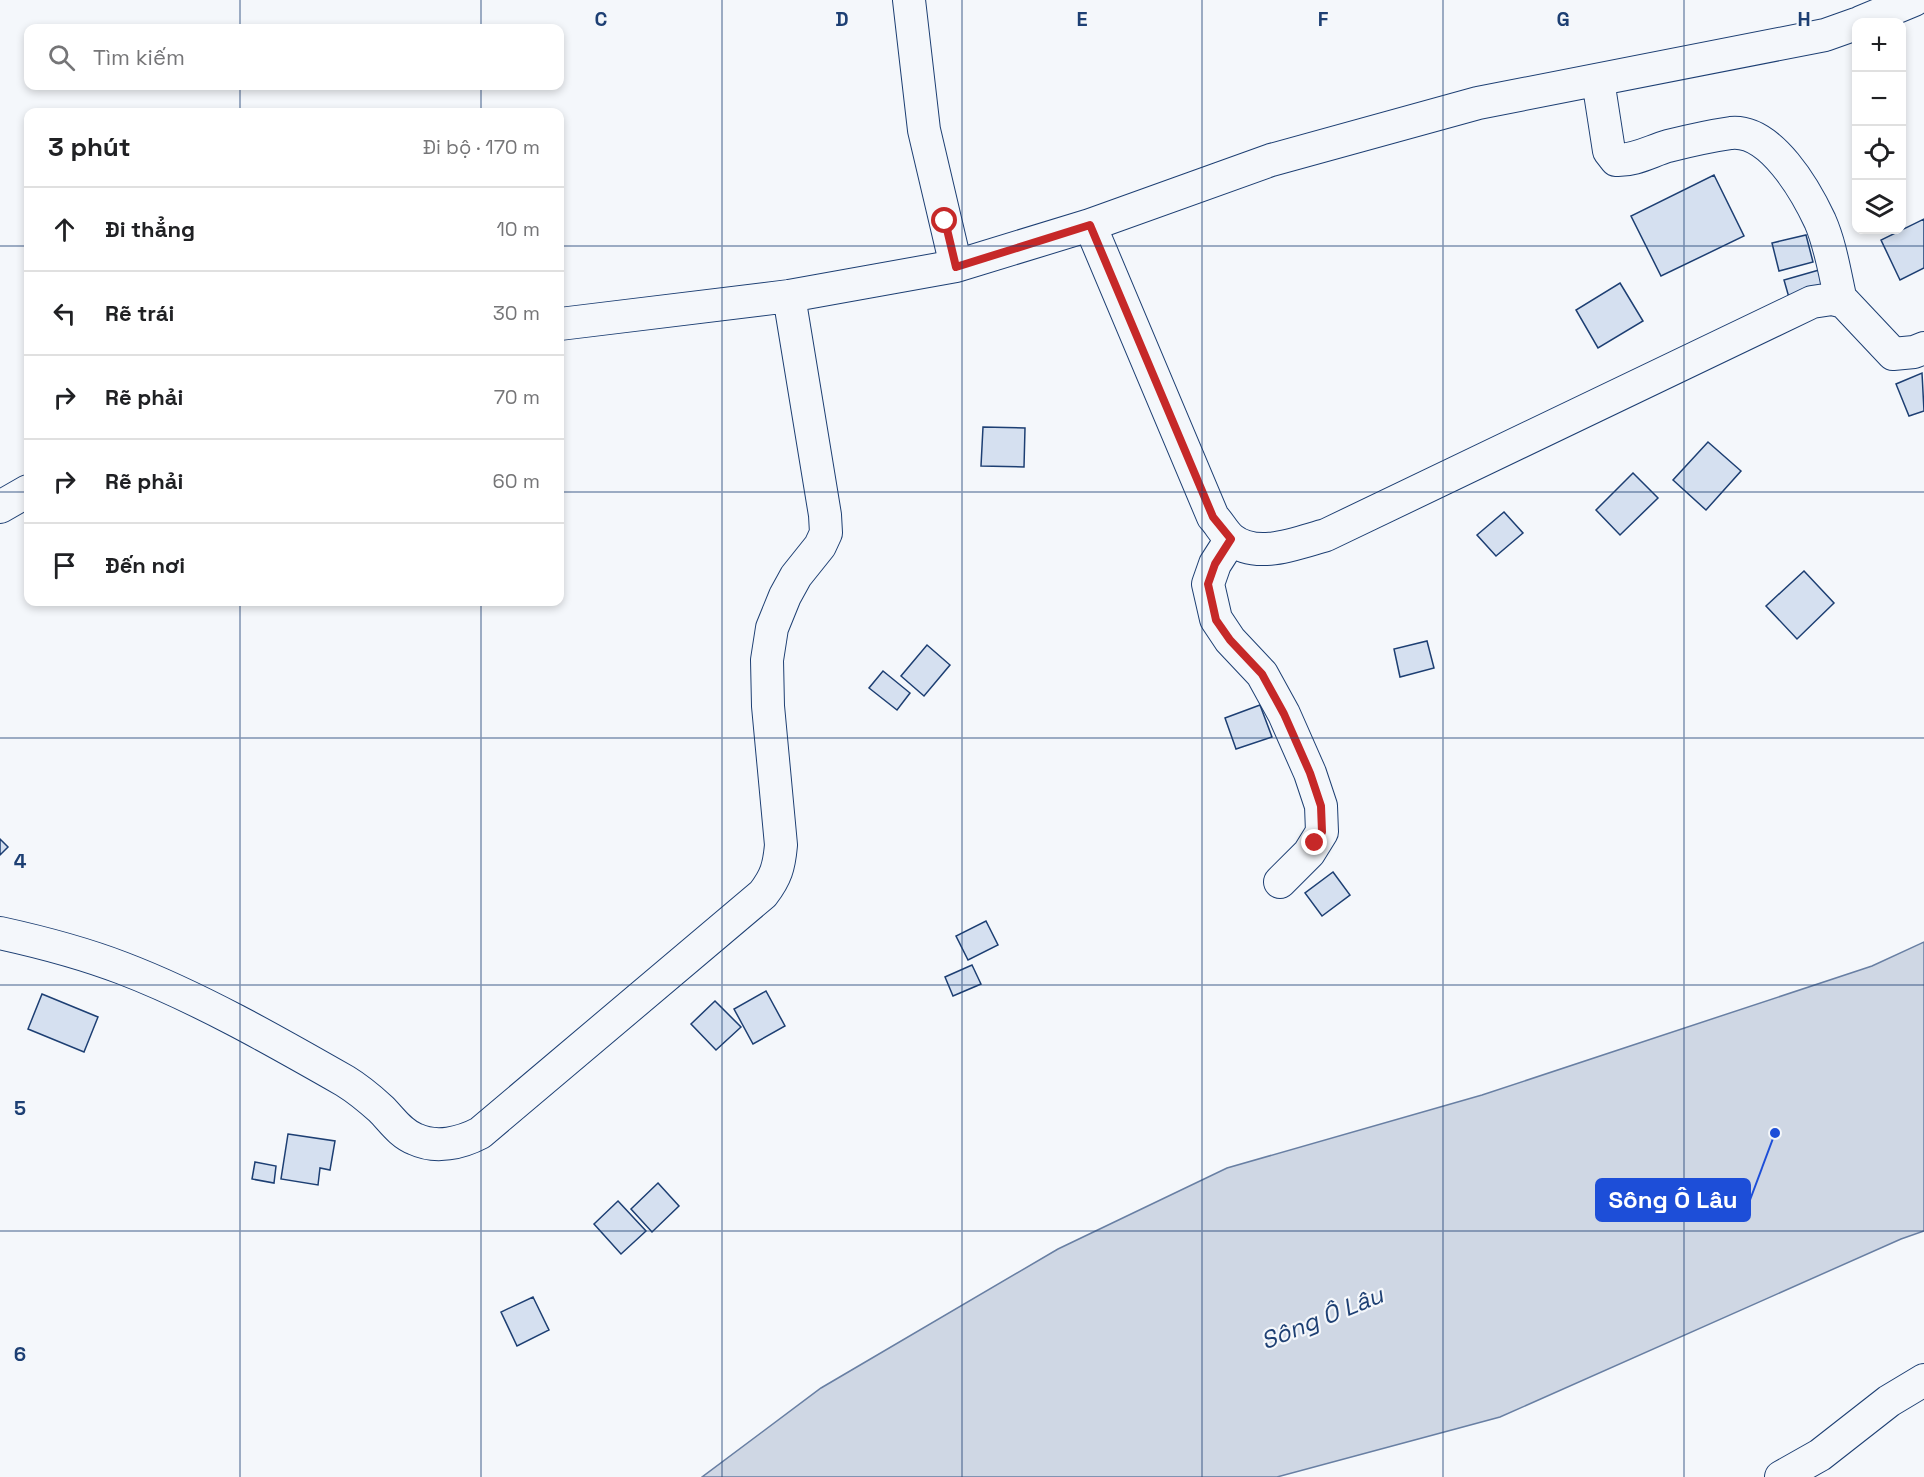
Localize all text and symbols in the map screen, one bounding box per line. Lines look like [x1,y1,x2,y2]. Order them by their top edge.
text: C [595,6,608,32]
text: D [835,6,849,32]
text: E [1076,6,1088,32]
text: F [1318,6,1329,32]
text: G [1556,6,1570,32]
text: H [1797,6,1811,32]
map controls [1852,18,1906,234]
button: + [1852,18,1906,72]
search box [24,24,564,90]
icon: search [45,41,78,74]
text: Tìm kiếm [93,43,185,71]
button: − [1852,72,1906,126]
button: locate [1852,126,1906,180]
text: 3 phút [48,130,131,164]
text: Đi bộ · 170 m [423,134,540,160]
button: layers [1852,180,1906,234]
route start [931,207,957,233]
icon: ahead [48,213,81,246]
text: Đi thẳng [105,215,195,243]
text: 10 m [496,216,540,242]
icon: left [48,297,81,330]
text: Rẽ trái [105,299,174,327]
text: 30 m [493,300,540,326]
icon: right [48,381,81,414]
text: Rẽ phải [105,383,183,411]
text: 70 m [494,384,540,410]
icon: right [48,465,81,498]
text: Rẽ phải [105,467,183,495]
text: 60 m [493,468,540,494]
icon: arrive [48,549,81,582]
text: Đến nơi [105,551,185,579]
route end [1301,829,1327,855]
text: 4 [14,848,27,874]
text: 5 [14,1095,26,1121]
callout: Sông Ô Lâu [1596,1179,1750,1221]
text: Sông Ô Lâu [1608,1184,1738,1215]
water label: Sông Ô Lâu [1256,1278,1389,1356]
text: 6 [14,1341,26,1367]

